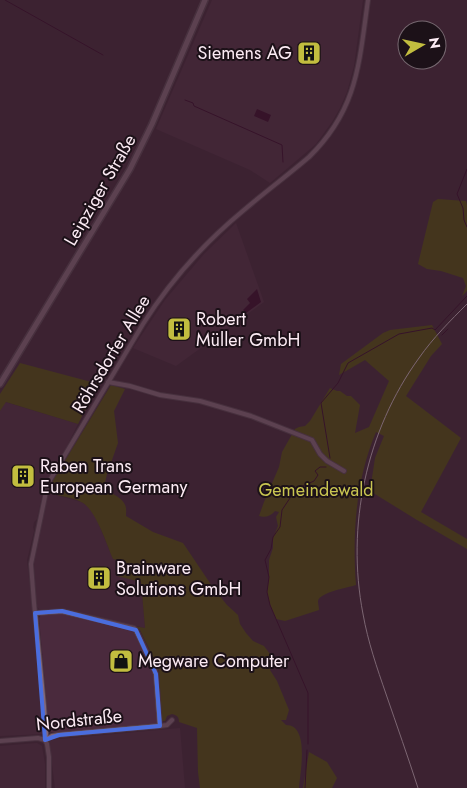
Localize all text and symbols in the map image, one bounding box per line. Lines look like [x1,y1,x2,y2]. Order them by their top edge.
north arrow [397,20,447,70]
text: N [424,36,446,50]
place label: Siemens AG [197,40,292,66]
building icon: Siemens AG [296,40,322,66]
street label: Leipziger Straße [58,130,142,250]
street label: Röhrsdorfer Allee [65,290,157,418]
place label: Robert Müller GmbH [196,306,300,353]
building icon: Robert Müller GmbH [166,316,192,342]
place label: Raben Trans European Germany [40,453,188,500]
building icon: Raben Trans European Germany [10,463,36,489]
park label: Gemeindewald [258,477,374,503]
place label: Brainware Solutions GmbH [116,555,241,602]
building icon: Brainware Solutions GmbH [86,565,112,591]
shop icon: Megware Computer [108,648,134,674]
place label: Megware Computer [138,648,290,674]
street label: Nordstraße [35,703,123,737]

